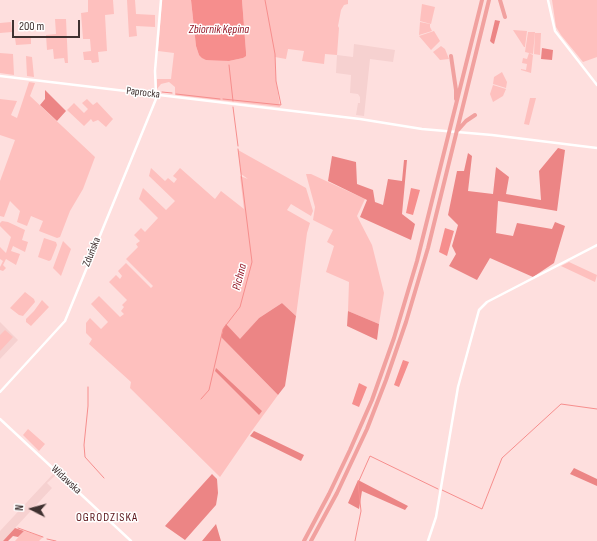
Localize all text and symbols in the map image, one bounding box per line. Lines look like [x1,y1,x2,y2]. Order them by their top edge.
scale bar [14,12,82,38]
text: 200 m [19,19,44,34]
water label: Zbiornik Kępina [189,23,249,37]
street label: Paprocka [125,84,161,102]
street label: Zduńska [80,235,104,269]
water label: Pichna [230,262,250,292]
street label: Widawska [48,463,84,497]
north arrow [12,489,52,529]
text: N [13,504,26,511]
district label: OGRODZISKA [76,511,138,525]

